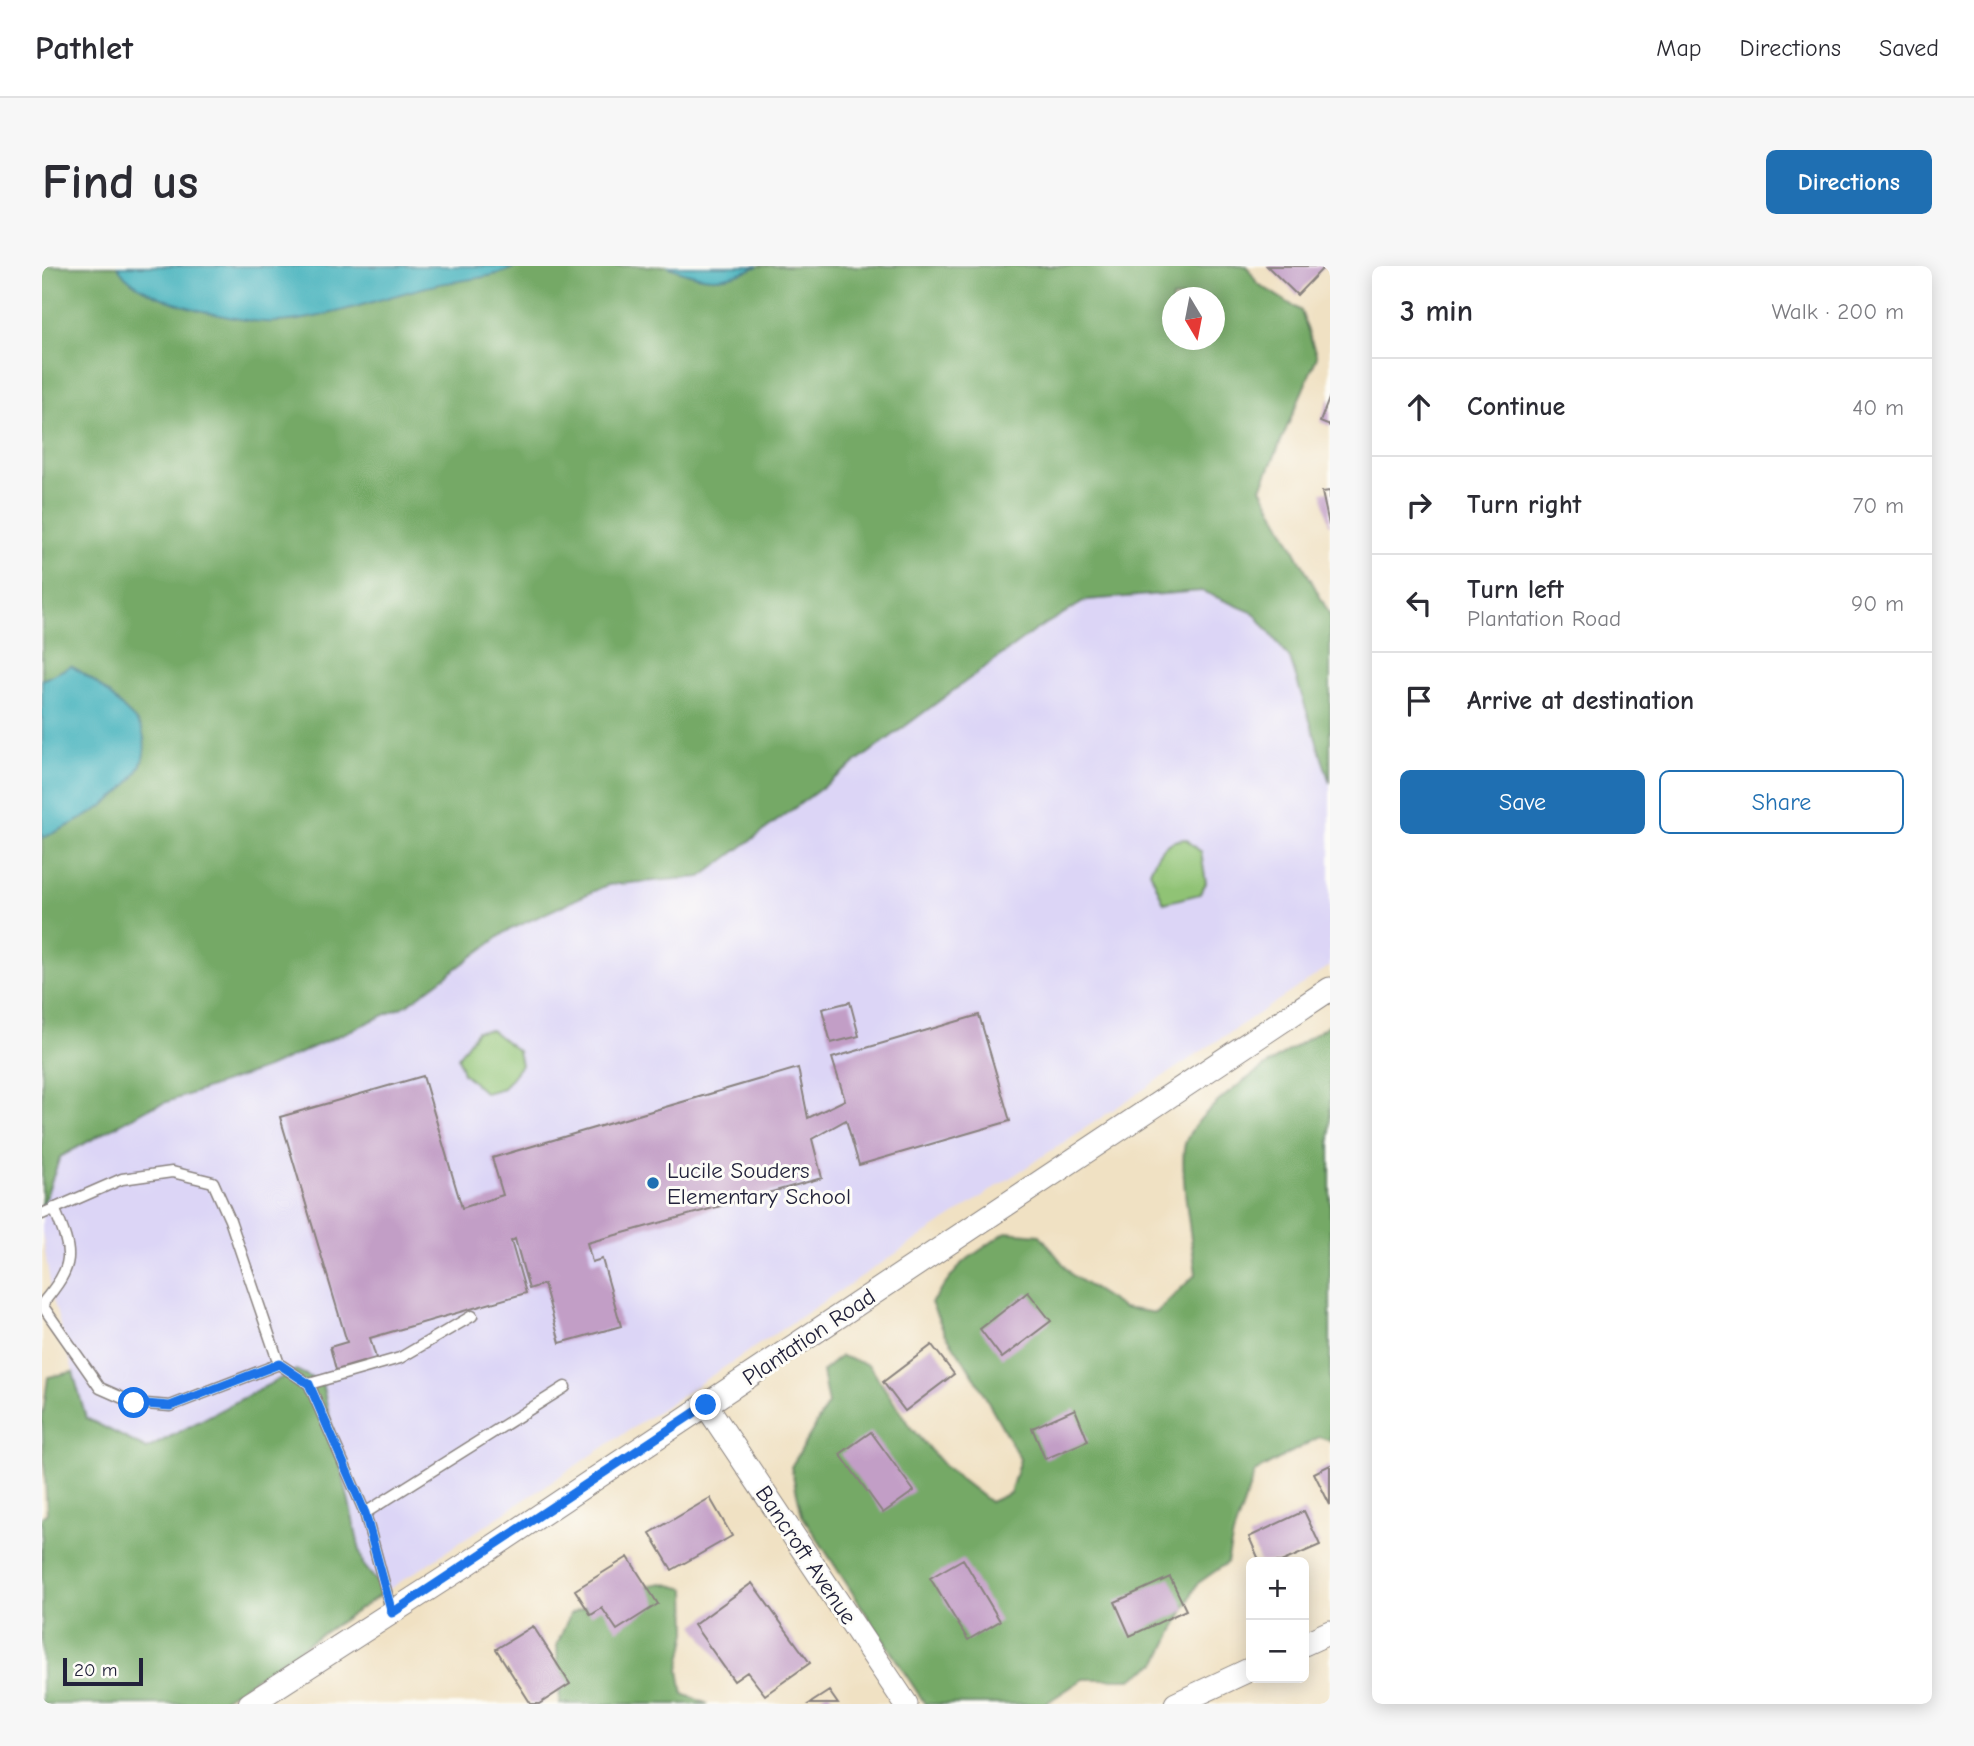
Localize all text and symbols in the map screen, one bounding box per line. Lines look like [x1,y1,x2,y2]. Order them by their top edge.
text: Pathlet [35,29,133,67]
text: Map [1656,34,1702,62]
text: Directions [1740,34,1841,62]
text: Saved [1879,34,1939,62]
button: Directions [1766,150,1932,214]
text: Find us [42,154,198,210]
north arrow [1162,287,1225,350]
text: 3 min [1400,294,1473,329]
text: Walk · 200 m [1771,298,1904,325]
icon: ahead [1400,388,1438,426]
text: Continue [1467,392,1565,422]
text: 40 m [1852,394,1904,421]
icon: right [1400,486,1438,524]
text: Turn right [1467,490,1581,520]
text: 70 m [1852,492,1904,519]
text: Turn left [1467,575,1564,605]
icon: left [1400,584,1438,622]
text: 90 m [1851,590,1904,617]
text: Plantation Road [1467,605,1621,632]
icon: arrive [1400,682,1438,720]
text: Arrive at destination [1467,686,1694,716]
button: Save [1400,770,1645,834]
button: Share [1659,770,1904,834]
place label: Lucile Souders Elementary School [667,1157,851,1210]
marker: Lucile Souders Elementary School [645,1175,661,1191]
street label: Plantation Road [737,1283,881,1391]
route start [118,1387,149,1418]
route end [690,1389,721,1420]
street label: Bancroft Avenue [750,1481,862,1629]
map controls [1246,1557,1309,1683]
button: + [1246,1557,1309,1620]
button: − [1246,1620,1309,1683]
scale bar [63,1655,144,1687]
text: 20 m [74,1659,118,1681]

